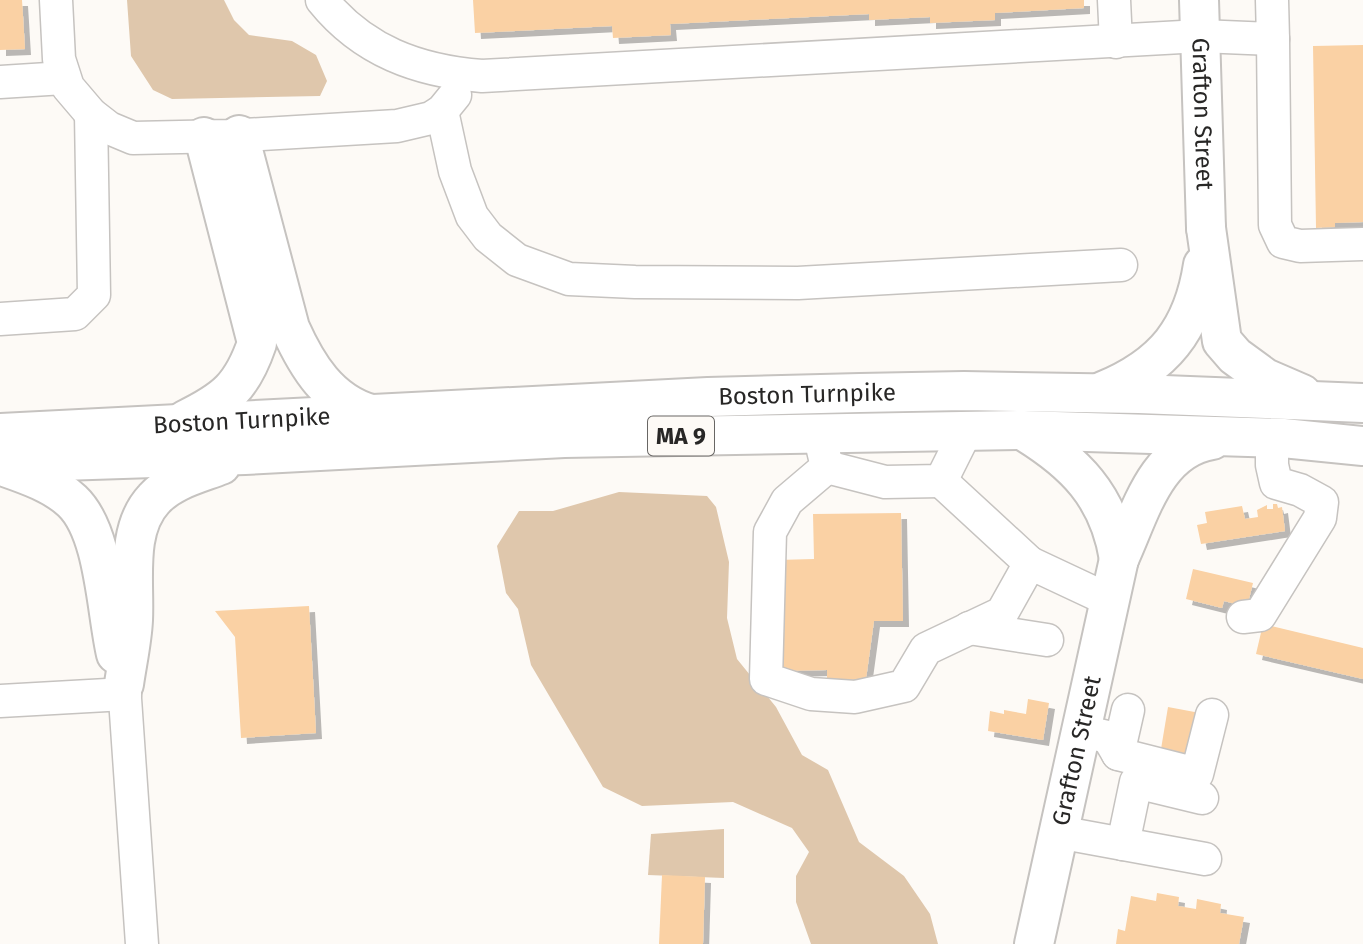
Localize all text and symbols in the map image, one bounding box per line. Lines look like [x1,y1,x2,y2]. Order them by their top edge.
street label: Grafton Street [1186,37,1219,191]
street label: Boston Turnpike [718,378,896,411]
street label: Boston Turnpike [152,402,331,439]
road number: MA 9 [648,416,714,456]
street label: Grafton Street [1047,673,1107,828]

